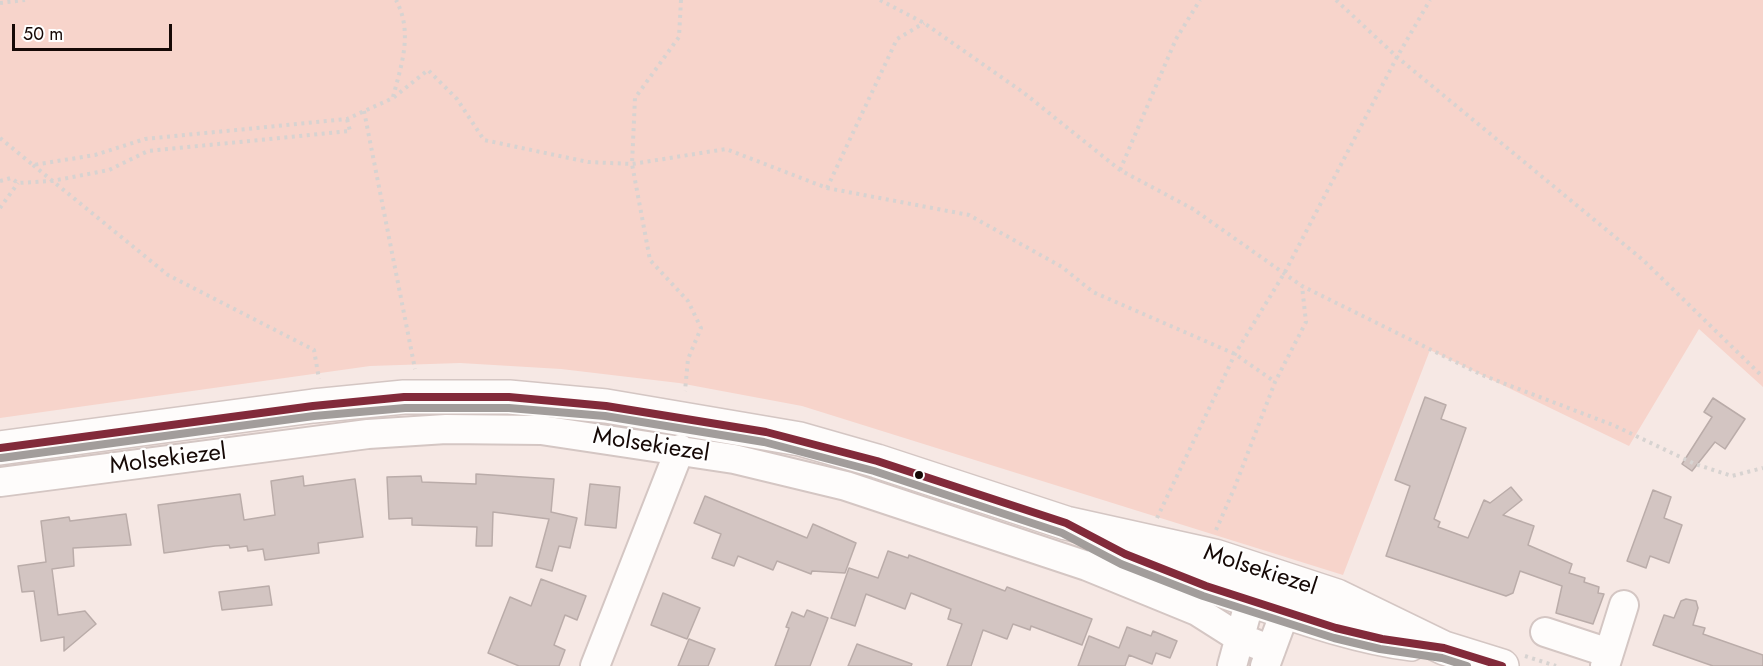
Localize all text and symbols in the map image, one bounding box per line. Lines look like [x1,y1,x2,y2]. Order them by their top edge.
scale bar [15,12,176,50]
text: 50 m [23,21,63,47]
street label: Molsekiezel [591,423,711,469]
street label: Molsekiezel [108,439,228,481]
unlabelled marker [913,469,925,481]
street label: Molsekiezel [1200,539,1320,603]

